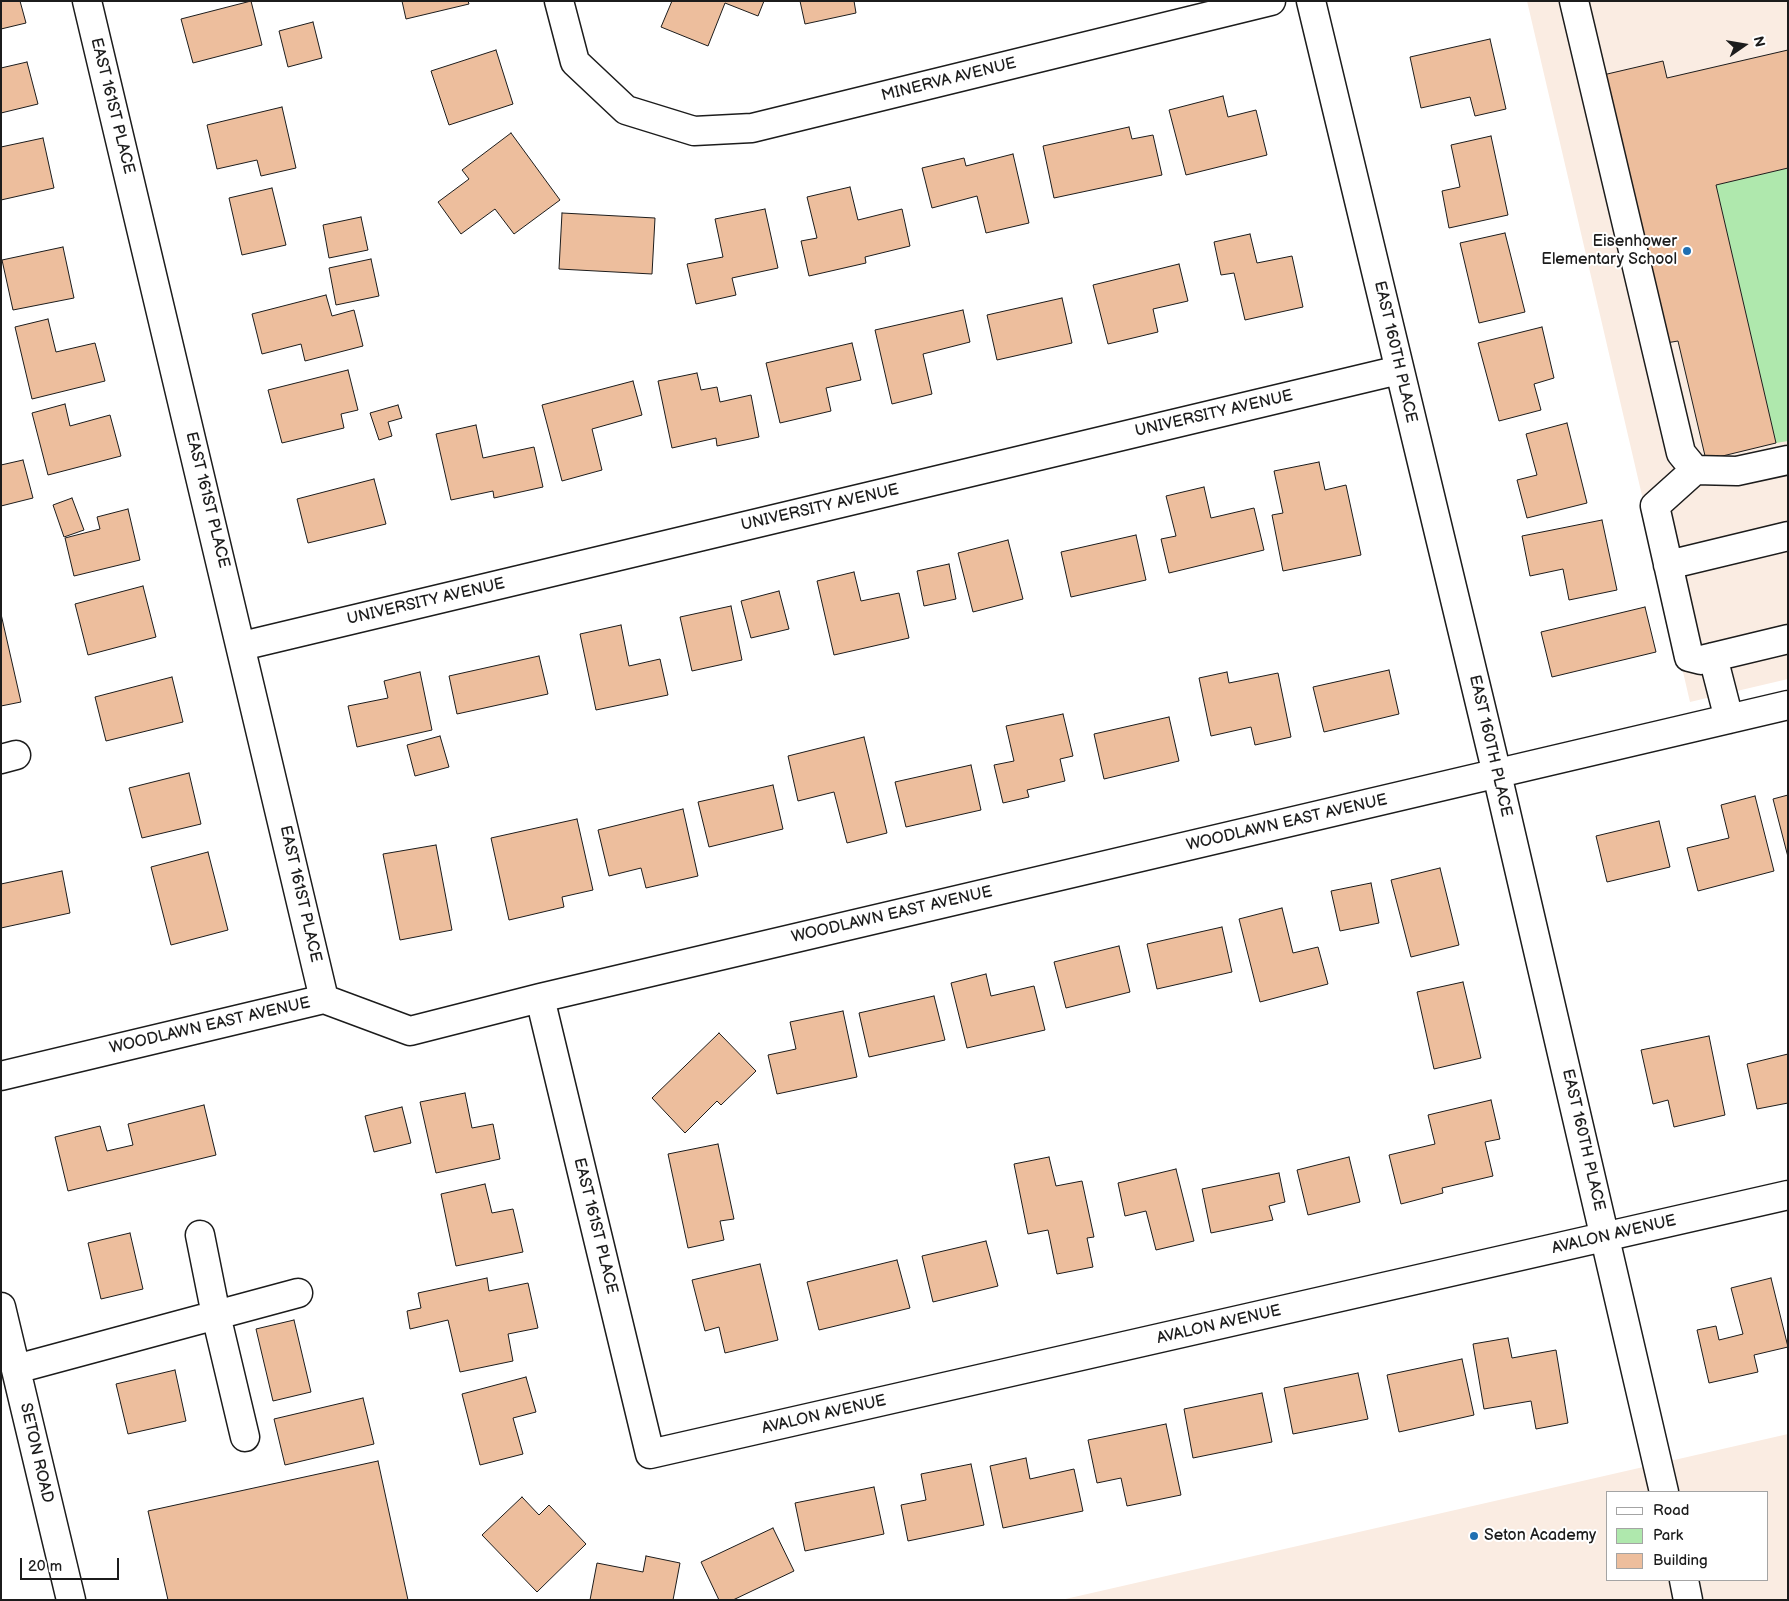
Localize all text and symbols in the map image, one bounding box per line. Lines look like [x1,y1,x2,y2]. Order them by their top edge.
north arrow [1719,20,1769,70]
text: N [1750,34,1769,49]
street label: EAST 161ST PLACE [86,36,138,176]
street label: MINERVA AVENUE [880,54,1018,106]
place label: Eisenhower Elementary School [1541,232,1677,270]
marker: Eisenhower Elementary School [1681,245,1693,257]
street label: EAST 160TH PLACE [1369,279,1421,425]
street label: UNIVERSITY AVENUE [1133,386,1295,442]
street label: EAST 161ST PLACE [181,430,233,570]
street label: UNIVERSITY AVENUE [739,480,901,536]
street label: UNIVERSITY AVENUE [345,574,507,630]
street label: EAST 160TH PLACE [1464,673,1516,819]
street label: WOODLAWN EAST AVENUE [1185,791,1389,855]
street label: EAST 161ST PLACE [275,824,325,964]
street label: WOODLAWN EAST AVENUE [790,883,994,947]
street label: WOODLAWN EAST AVENUE [108,994,312,1058]
street label: EAST 160TH PLACE [1557,1067,1609,1213]
street label: EAST 161ST PLACE [569,1156,621,1296]
street label: AVALON AVENUE [1550,1211,1678,1259]
street label: AVALON AVENUE [1155,1301,1283,1349]
street label: AVALON AVENUE [760,1391,888,1439]
street label: SETON ROAD [15,1401,57,1505]
legend [1606,1491,1769,1581]
text: Road [1653,1501,1689,1520]
place label: Seton Academy [1484,1526,1596,1546]
text: Park [1653,1526,1683,1545]
marker: Seton Academy [1468,1530,1480,1542]
scale bar [22,1548,121,1580]
text: Building [1653,1551,1708,1570]
text: 20 m [28,1557,62,1576]

